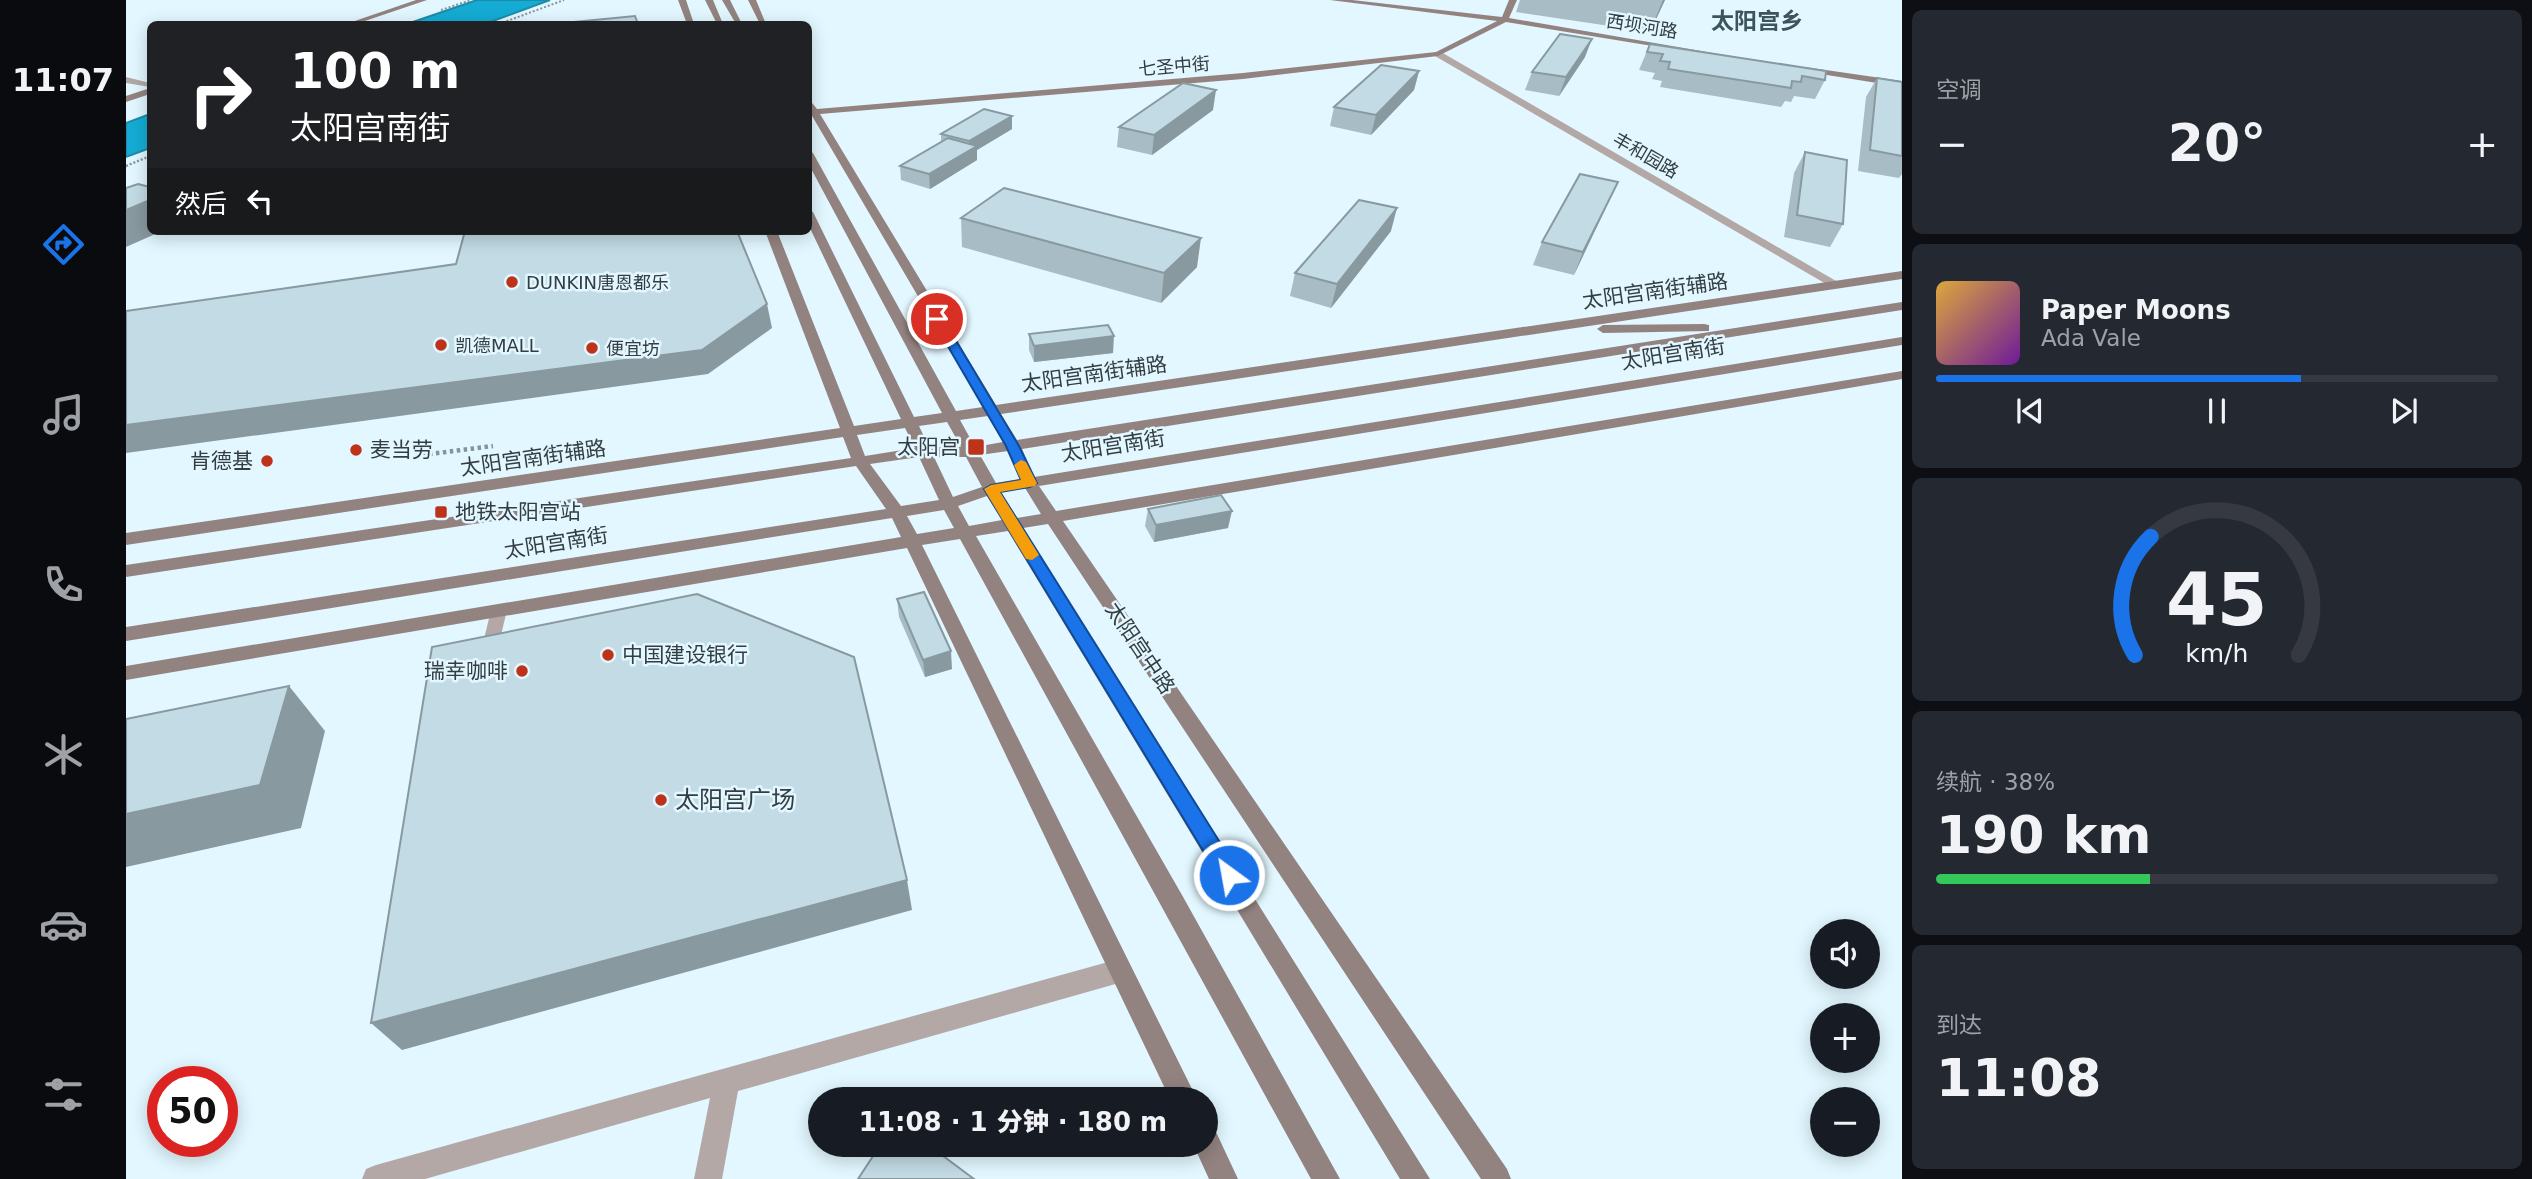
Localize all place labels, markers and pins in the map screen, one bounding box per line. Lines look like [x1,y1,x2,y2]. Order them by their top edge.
place label: DUNKIN唐恩都乐 [526,272,669,293]
marker: DUNKIN唐恩都乐 [504,274,520,290]
pin [907,289,967,349]
place label: 凯德MALL [455,335,539,356]
marker: 凯德MALL [433,337,449,353]
place label: 便宜坊 [606,338,660,359]
marker: 便宜坊 [584,340,600,356]
place label: 太阳宫 [897,435,960,459]
marker: 太阳宫 [966,437,986,457]
place label: 麦当劳 [370,438,433,462]
marker: 麦当劳 [348,442,364,458]
place label: 肯德基 [190,449,253,473]
marker: 肯德基 [259,453,275,469]
place label: 地铁太阳宫站 [455,500,581,524]
marker: 地铁太阳宫站 [433,504,449,520]
place label: 中国建设银行 [622,643,748,667]
marker: 中国建设银行 [600,647,616,663]
place label: 瑞幸咖啡 [424,659,508,683]
marker: 瑞幸咖啡 [514,663,530,679]
place label: 太阳宫广场 [675,786,795,814]
marker: 太阳宫广场 [653,792,669,808]

